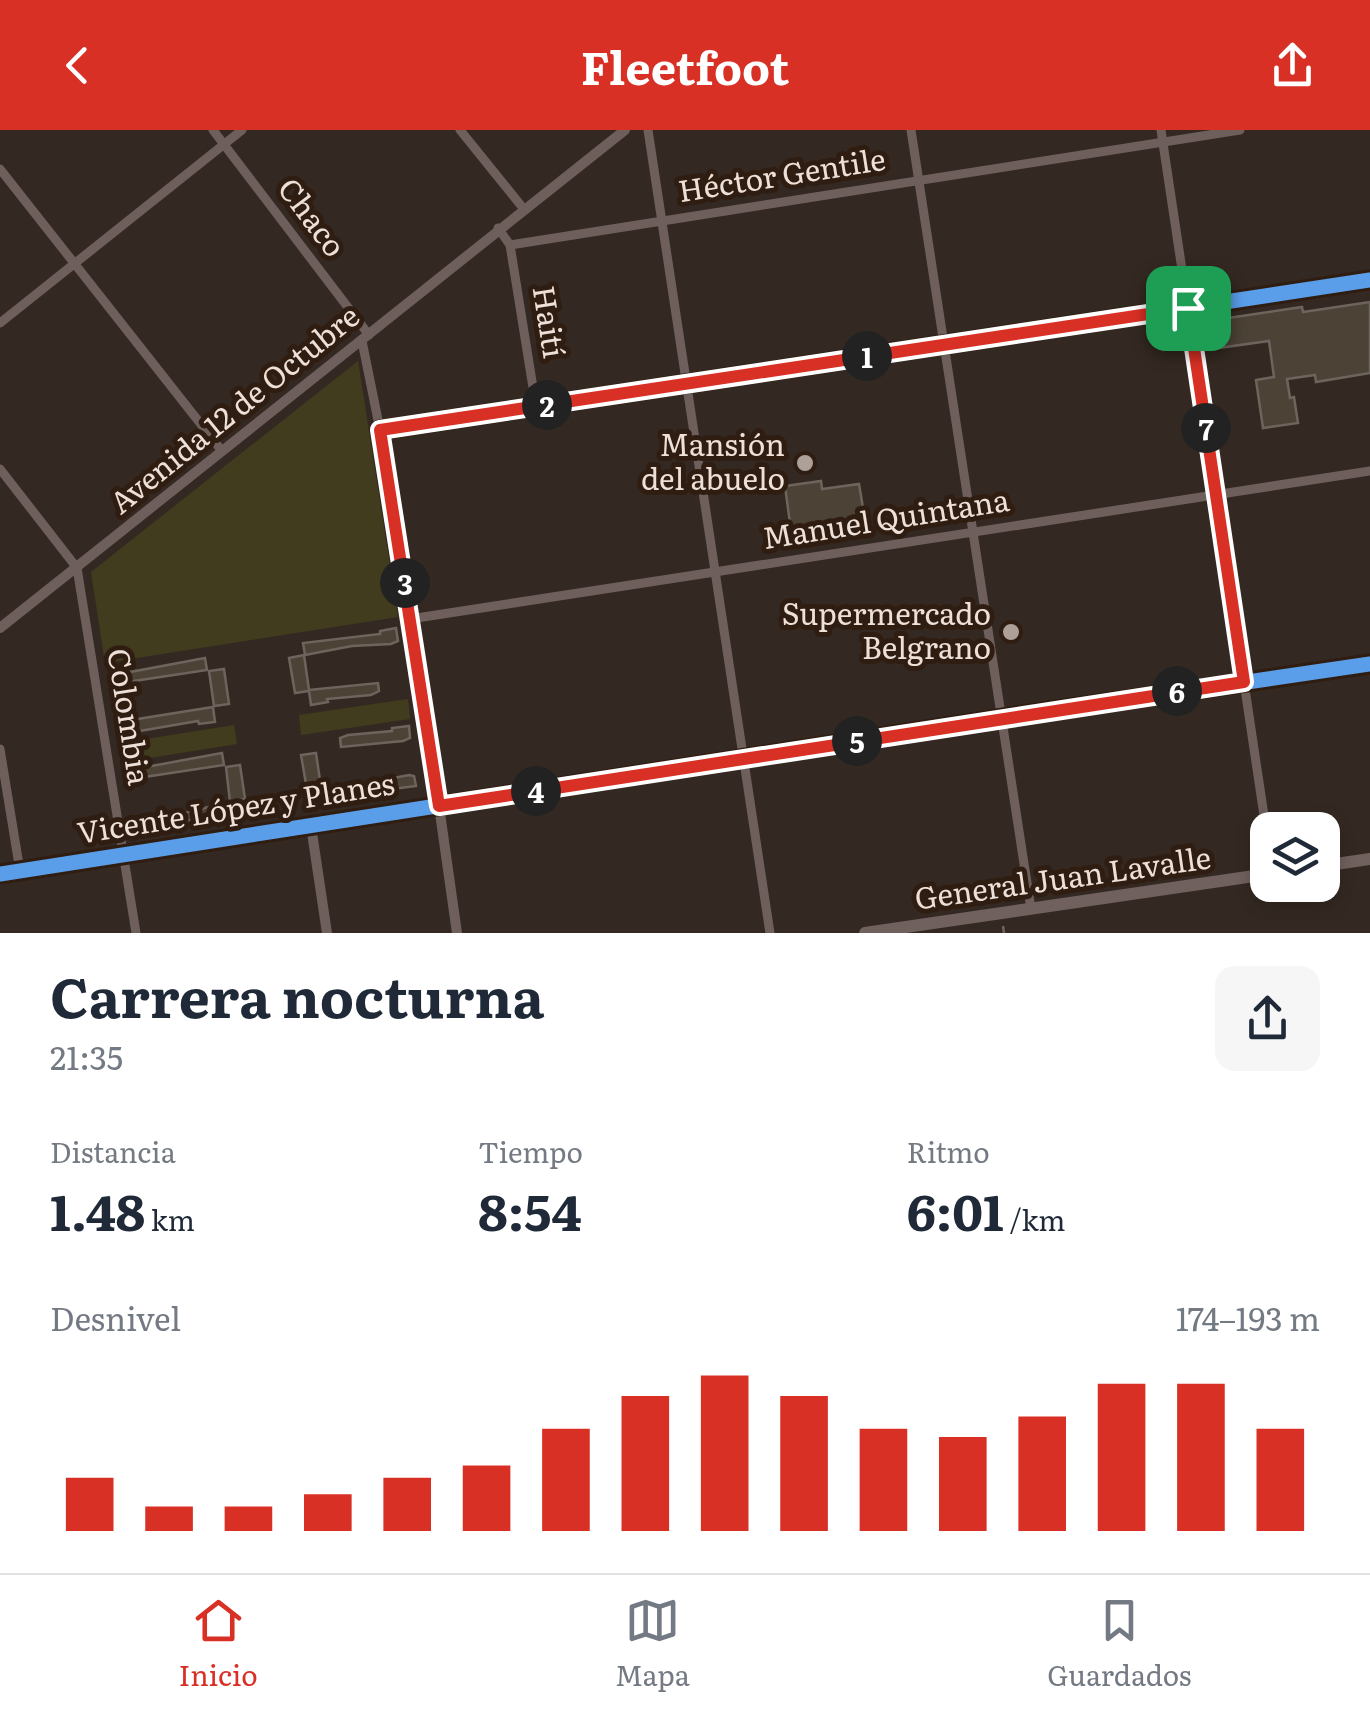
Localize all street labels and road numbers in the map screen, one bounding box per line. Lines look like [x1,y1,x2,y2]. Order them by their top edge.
street label: Héctor Gentile [675,135,888,211]
street label: Chaco [269,167,358,265]
street label: Haití [524,282,578,361]
street label: Avenida 12 de Octubre [99,293,368,522]
street label: Manuel Quintana [759,476,1013,558]
street label: Colombia [98,645,164,789]
street label: Vicente López y Planes [74,759,397,853]
street label: General Juan Lavalle [912,833,1214,919]

